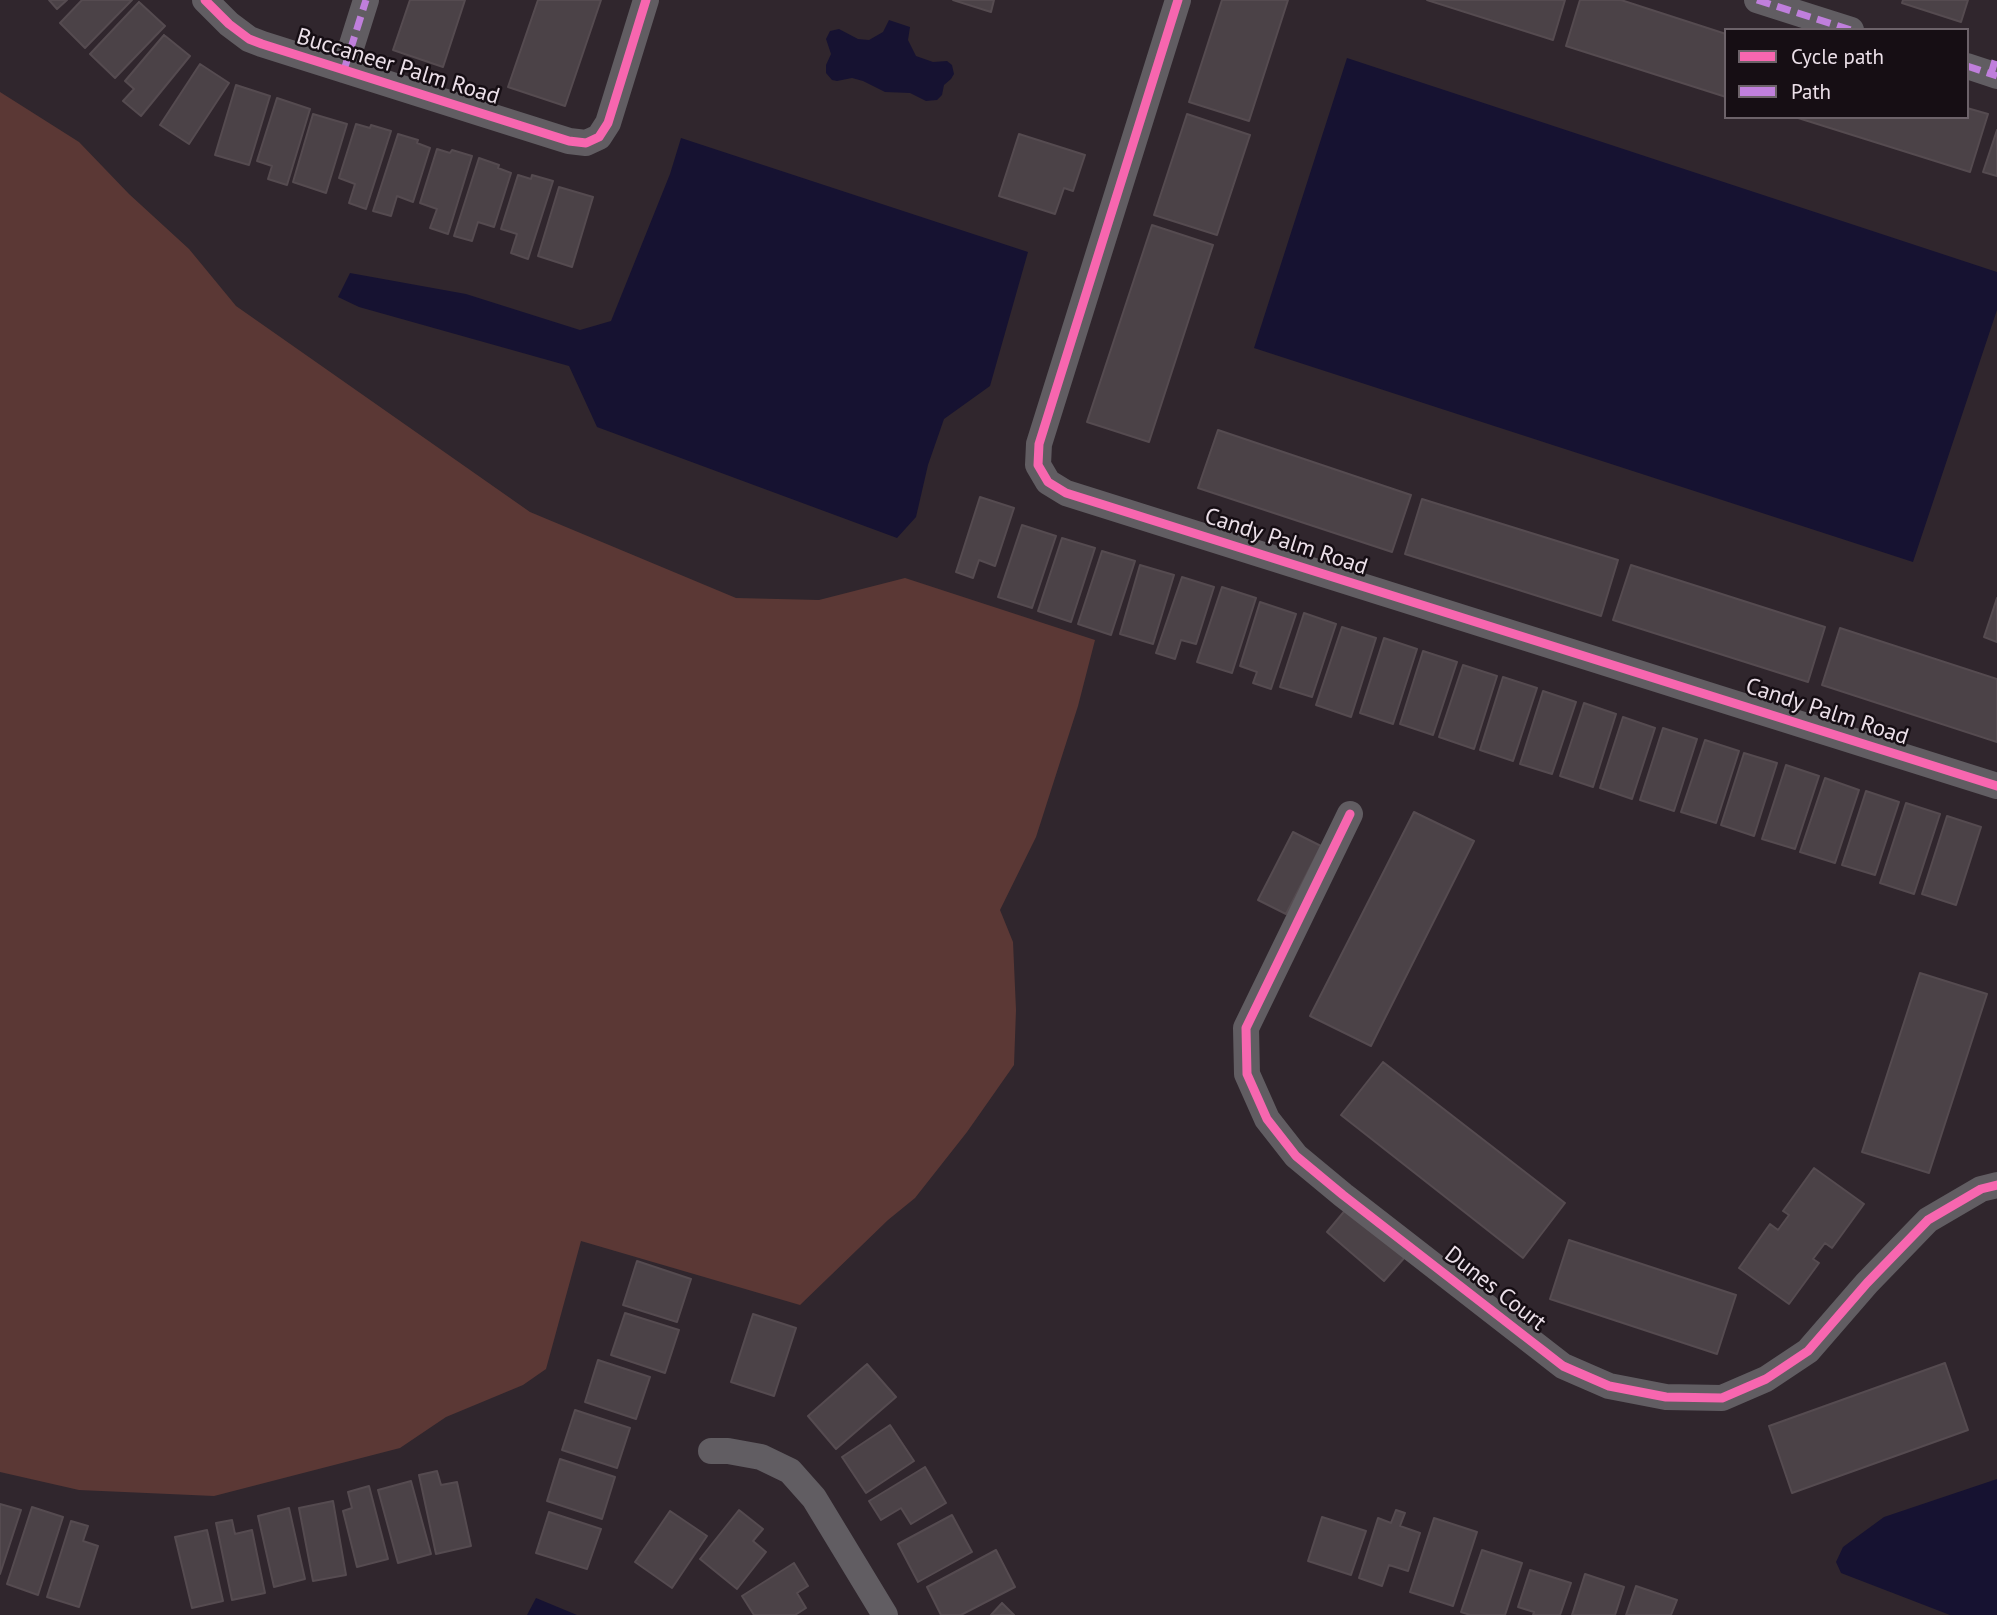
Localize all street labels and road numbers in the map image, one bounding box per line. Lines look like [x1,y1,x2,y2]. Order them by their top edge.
street label: Buccaneer Palm Road [293,23,503,111]
street label: Candy Palm Road [1201,503,1371,581]
street label: Candy Palm Road [1742,673,1912,751]
street label: Dunes Court [1439,1241,1551,1337]

